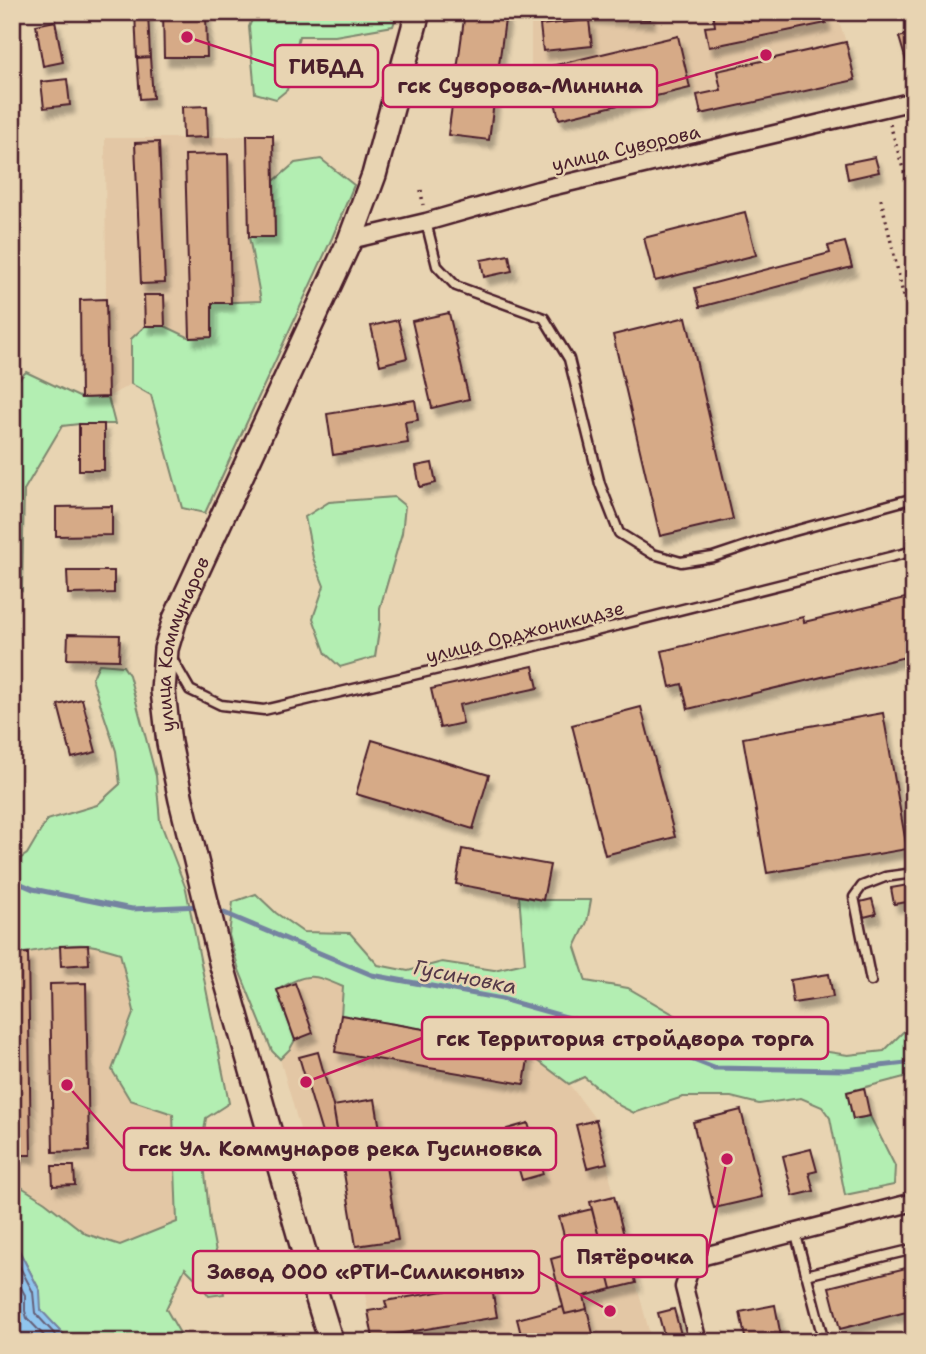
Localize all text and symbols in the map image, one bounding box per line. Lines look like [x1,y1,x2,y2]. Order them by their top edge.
callout: ГИБДД [275,45,378,87]
text: ГИБДД [288,53,364,81]
callout: гск Суворова-Минина [383,65,657,107]
text: гск Суворова-Минина [397,72,643,100]
street label: улица Суворова [549,119,703,177]
street label: улица Коммунаров [150,552,215,733]
street label: улица Орджоникидзе [423,595,627,669]
water label: Гусиновка [411,953,519,1001]
callout: гск Территория стройдвора торга [422,1017,828,1059]
text: гск Территория стройдвора торга [436,1025,815,1053]
callout: гск Ул. Коммунаров река Гусиновка [124,1128,556,1170]
text: гск Ул. Коммунаров река Гусиновка [138,1135,543,1163]
callout: Пятёрочка [562,1235,707,1277]
text: Пятёрочка [576,1243,694,1271]
callout: Завод ООО «РТИ-Силиконы» [193,1251,539,1293]
text: Завод ООО «РТИ-Силиконы» [207,1258,525,1286]

